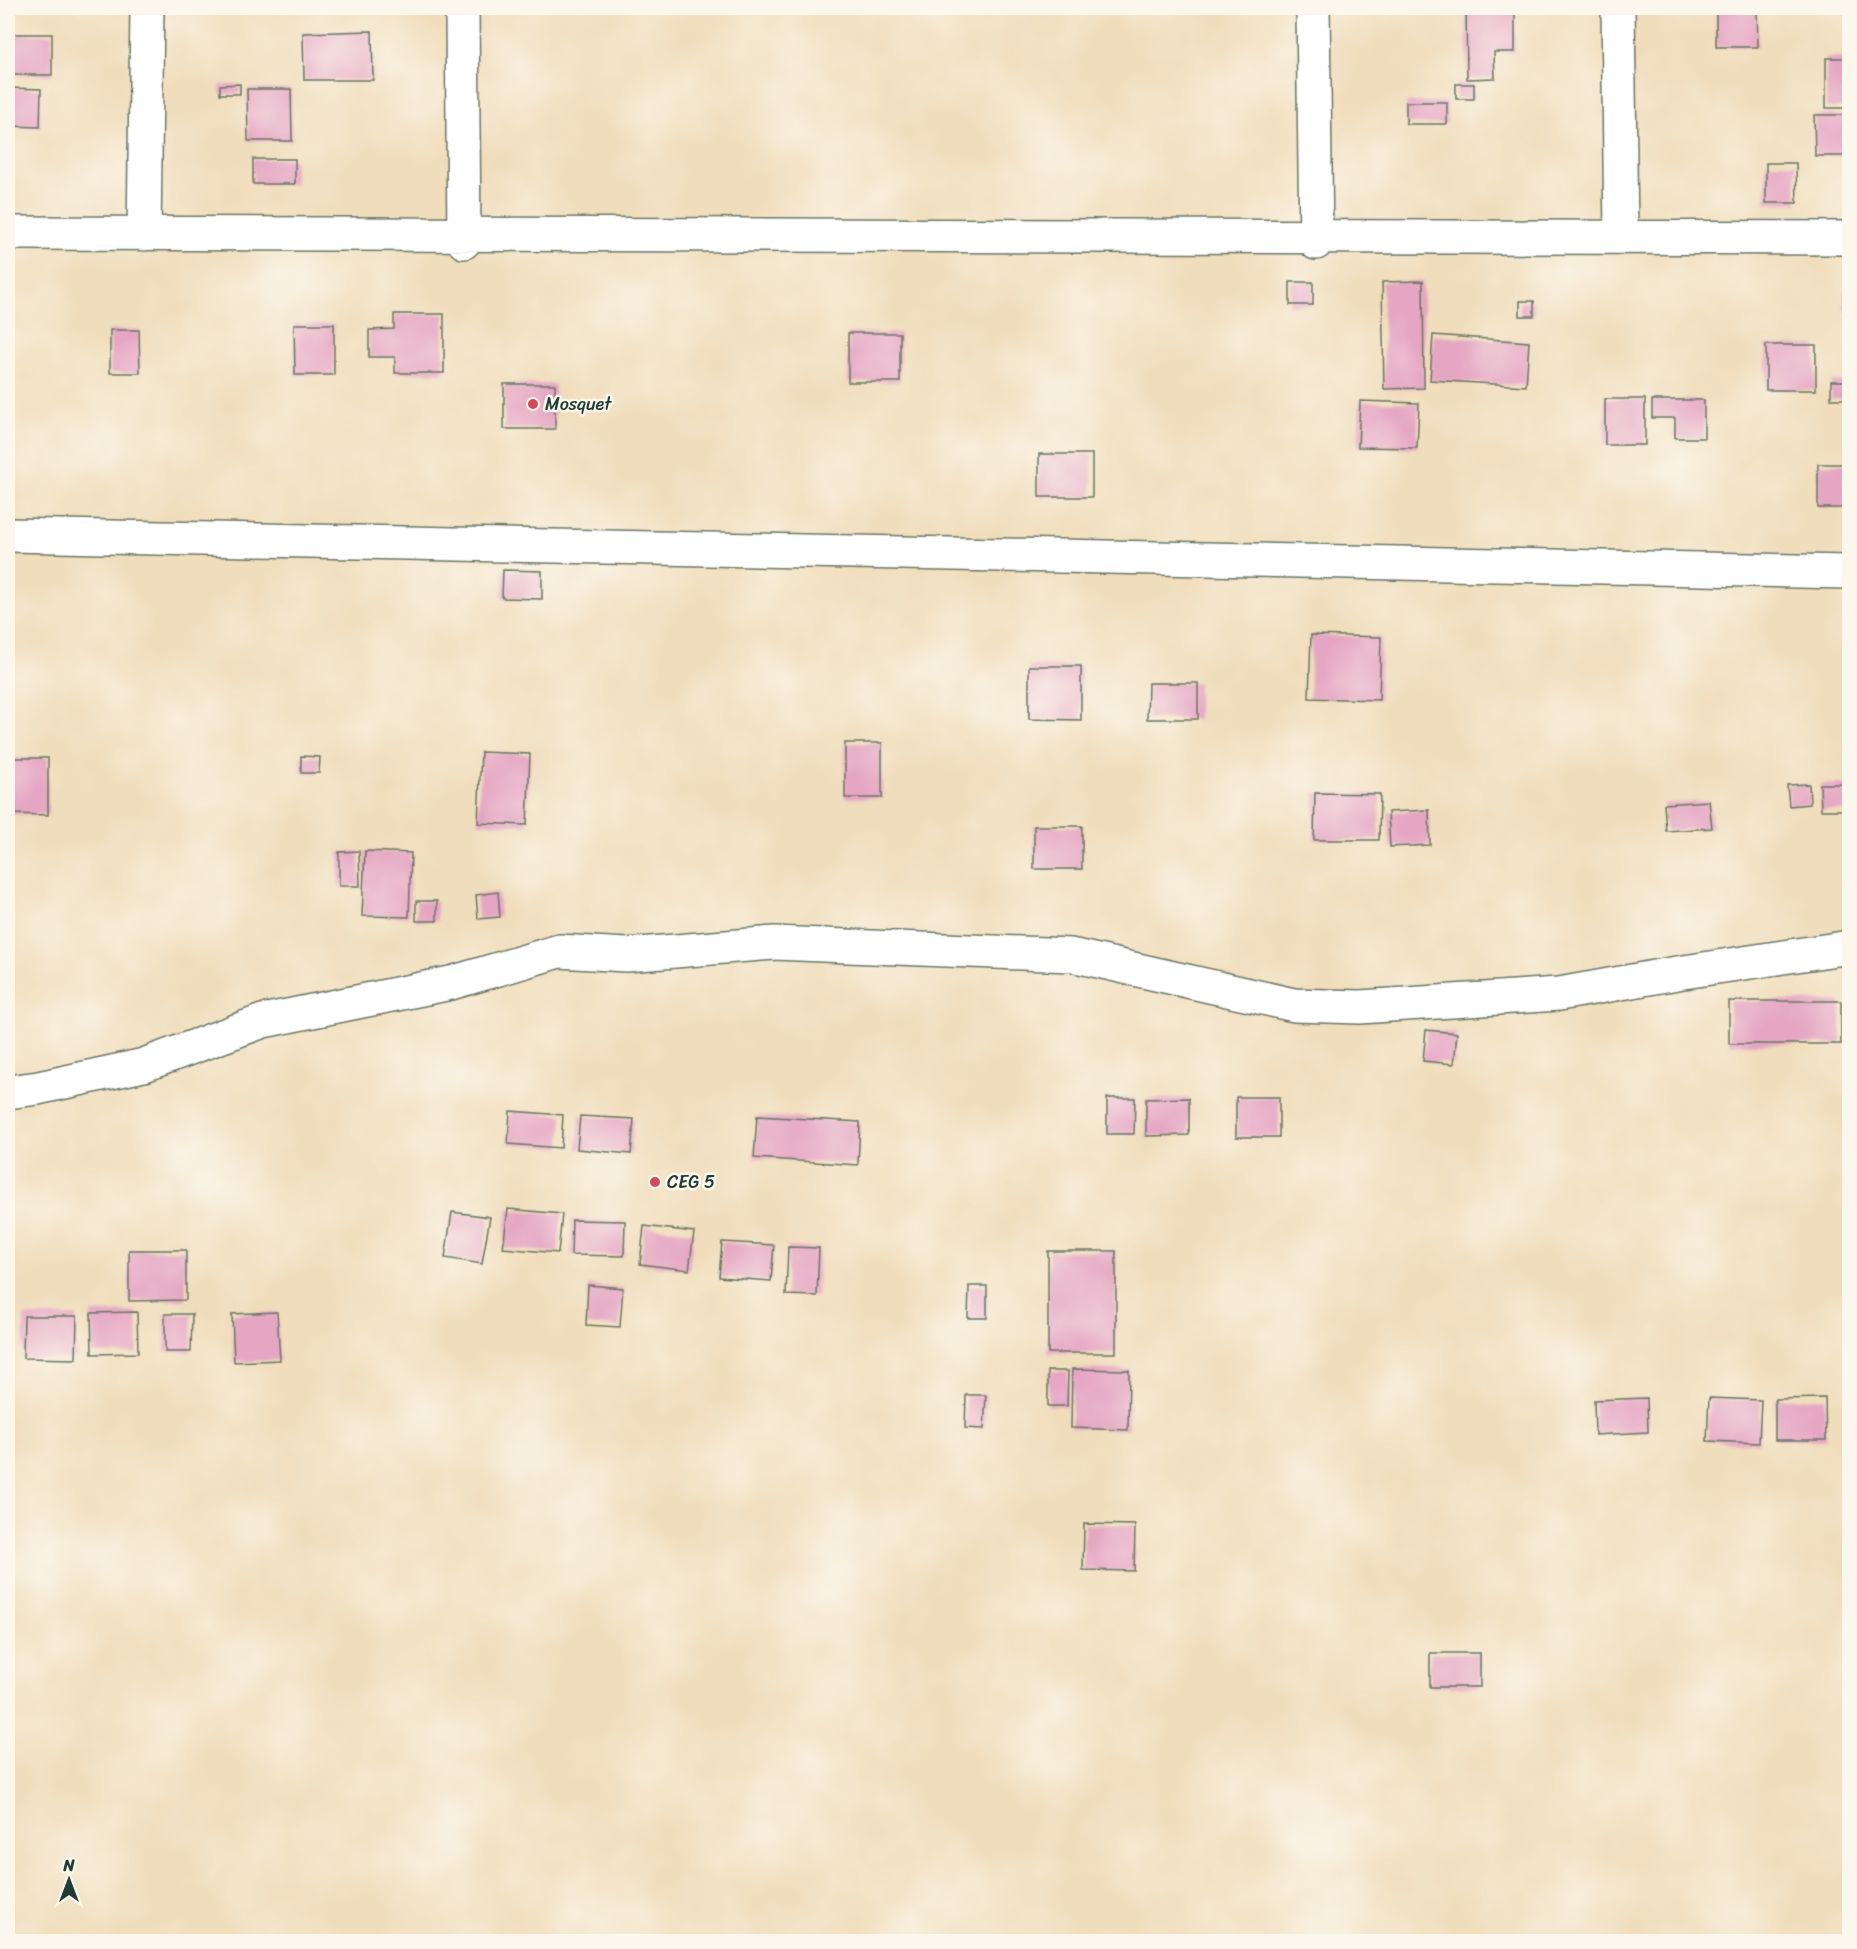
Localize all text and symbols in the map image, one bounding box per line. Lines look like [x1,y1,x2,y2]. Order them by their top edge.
place label: Mosquet [545,388,612,420]
marker: Mosquet [526,397,540,411]
place label: CEG 5 [667,1166,715,1198]
marker: CEG 5 [648,1175,662,1189]
north arrow [39,1850,99,1910]
text: N [62,1851,75,1880]

